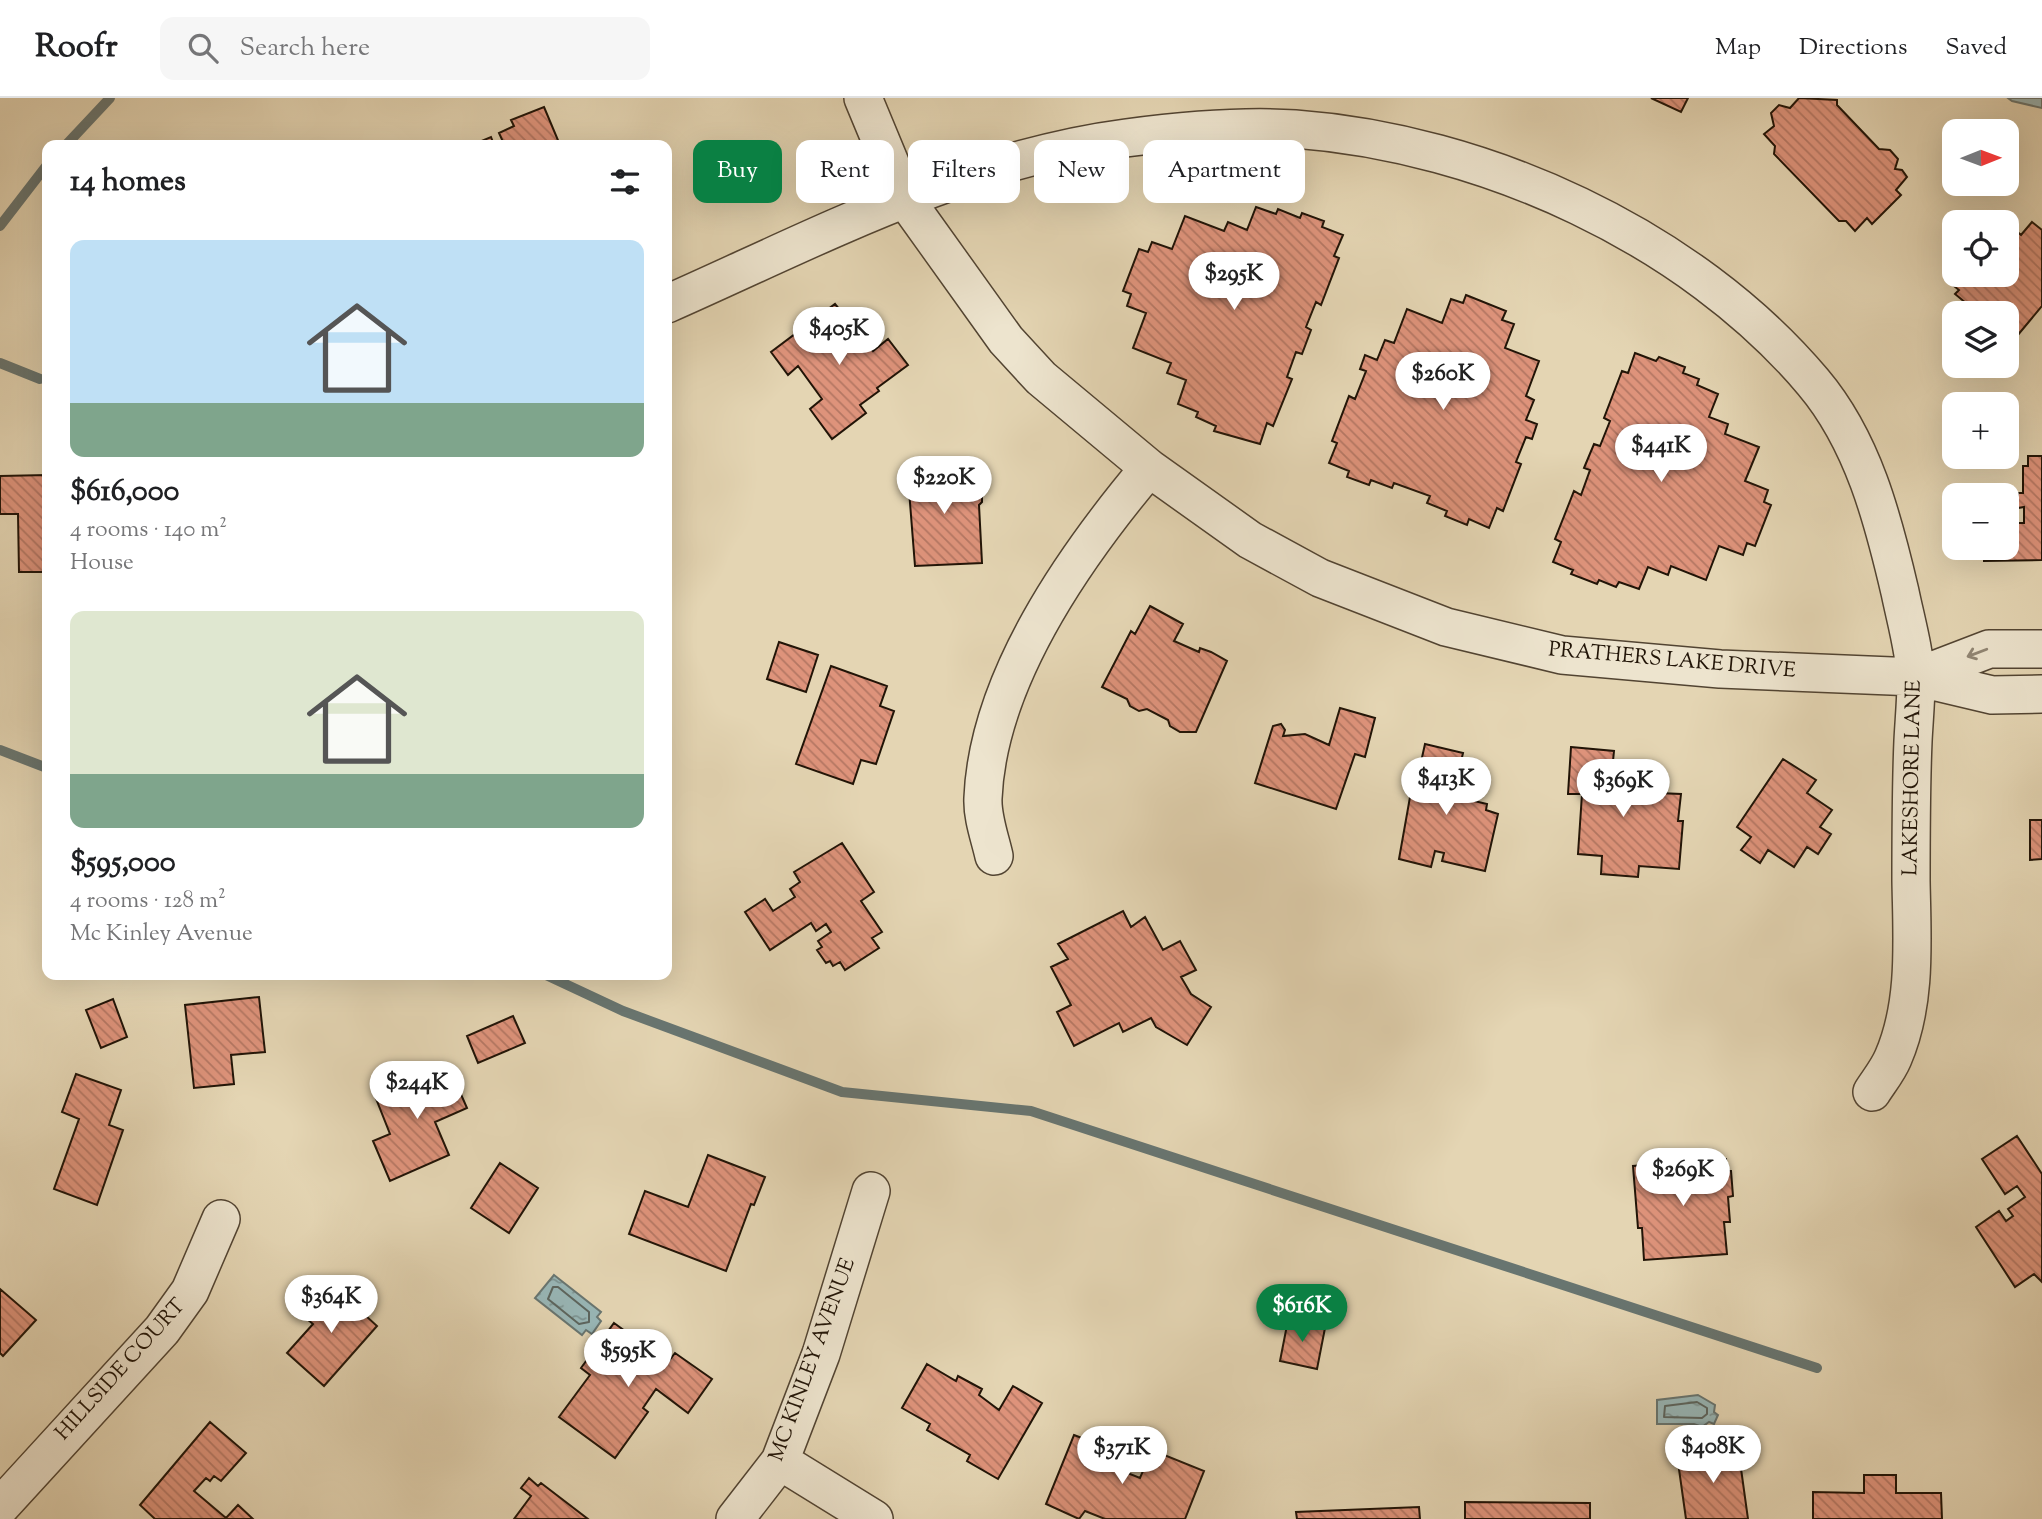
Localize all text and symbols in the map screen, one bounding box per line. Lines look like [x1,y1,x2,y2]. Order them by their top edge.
search box [160,17,650,80]
text: Roofr [35,24,118,72]
icon: search [184,29,222,67]
text: Search here [240,30,370,67]
text: Map [1715,31,1761,65]
text: Directions [1799,31,1907,65]
text: Saved [1945,31,2007,65]
north arrow [1942,119,2020,196]
map controls [1942,119,2019,560]
chip: Buy [693,140,782,203]
chip: Rent [796,140,894,203]
chip: Filters [908,140,1020,203]
chip: New [1034,140,1129,203]
chip: Apartment [1143,140,1305,203]
text: 14 homes [70,161,186,204]
icon: filters [606,163,644,201]
button: locate [1942,210,2019,287]
pin: $295K [1185,252,1283,312]
text: $295K [1205,258,1263,291]
icon: home [294,285,420,411]
button: layers [1942,301,2019,378]
pin: $405K [790,308,888,367]
text: $405K [809,313,869,346]
pin: $260K [1394,352,1492,412]
text: $260K [1411,358,1475,391]
button: + [1942,392,2019,469]
pin: $441K [1612,424,1710,484]
text: $441K [1631,430,1691,463]
pin: $220K [895,456,993,516]
text: $220K [913,462,975,495]
text: $616,000 [70,471,179,514]
button: − [1942,483,2019,560]
text: 4 rooms · 140 m² [70,514,227,547]
text: House [70,547,134,580]
street label: PRATHERS LAKE DRIVE [1547,635,1797,687]
one-way arrow [1967,648,1989,660]
icon: home [294,656,420,782]
street label: LAKESHORE LANE [1896,679,1930,876]
pin: $413K [1397,758,1495,817]
pin: $369K [1574,760,1672,819]
text: $413K [1417,763,1475,796]
text: $369K [1593,765,1653,798]
text: $595,000 [70,842,176,885]
text: 4 rooms · 128 m² [70,885,226,918]
text: Mc Kinley Avenue [70,918,253,951]
pin: $244K [368,1062,466,1121]
text: $244K [386,1067,448,1100]
pin: $269K [1634,1148,1732,1208]
text: $269K [1652,1154,1714,1187]
street label: MC KINLEY AVENUE [762,1254,864,1466]
pin: $364K [282,1276,380,1335]
text: $364K [301,1281,361,1314]
pin: $616K [1253,1284,1351,1344]
text: $616K [1272,1290,1332,1323]
street label: HILLSIDE COURT [49,1292,193,1448]
pin: $595K [579,1330,677,1389]
text: $595K [600,1335,656,1368]
pin: $371K [1073,1426,1171,1486]
pin: $408K [1664,1426,1762,1485]
text: $408K [1681,1431,1745,1464]
text: $371K [1093,1432,1151,1465]

